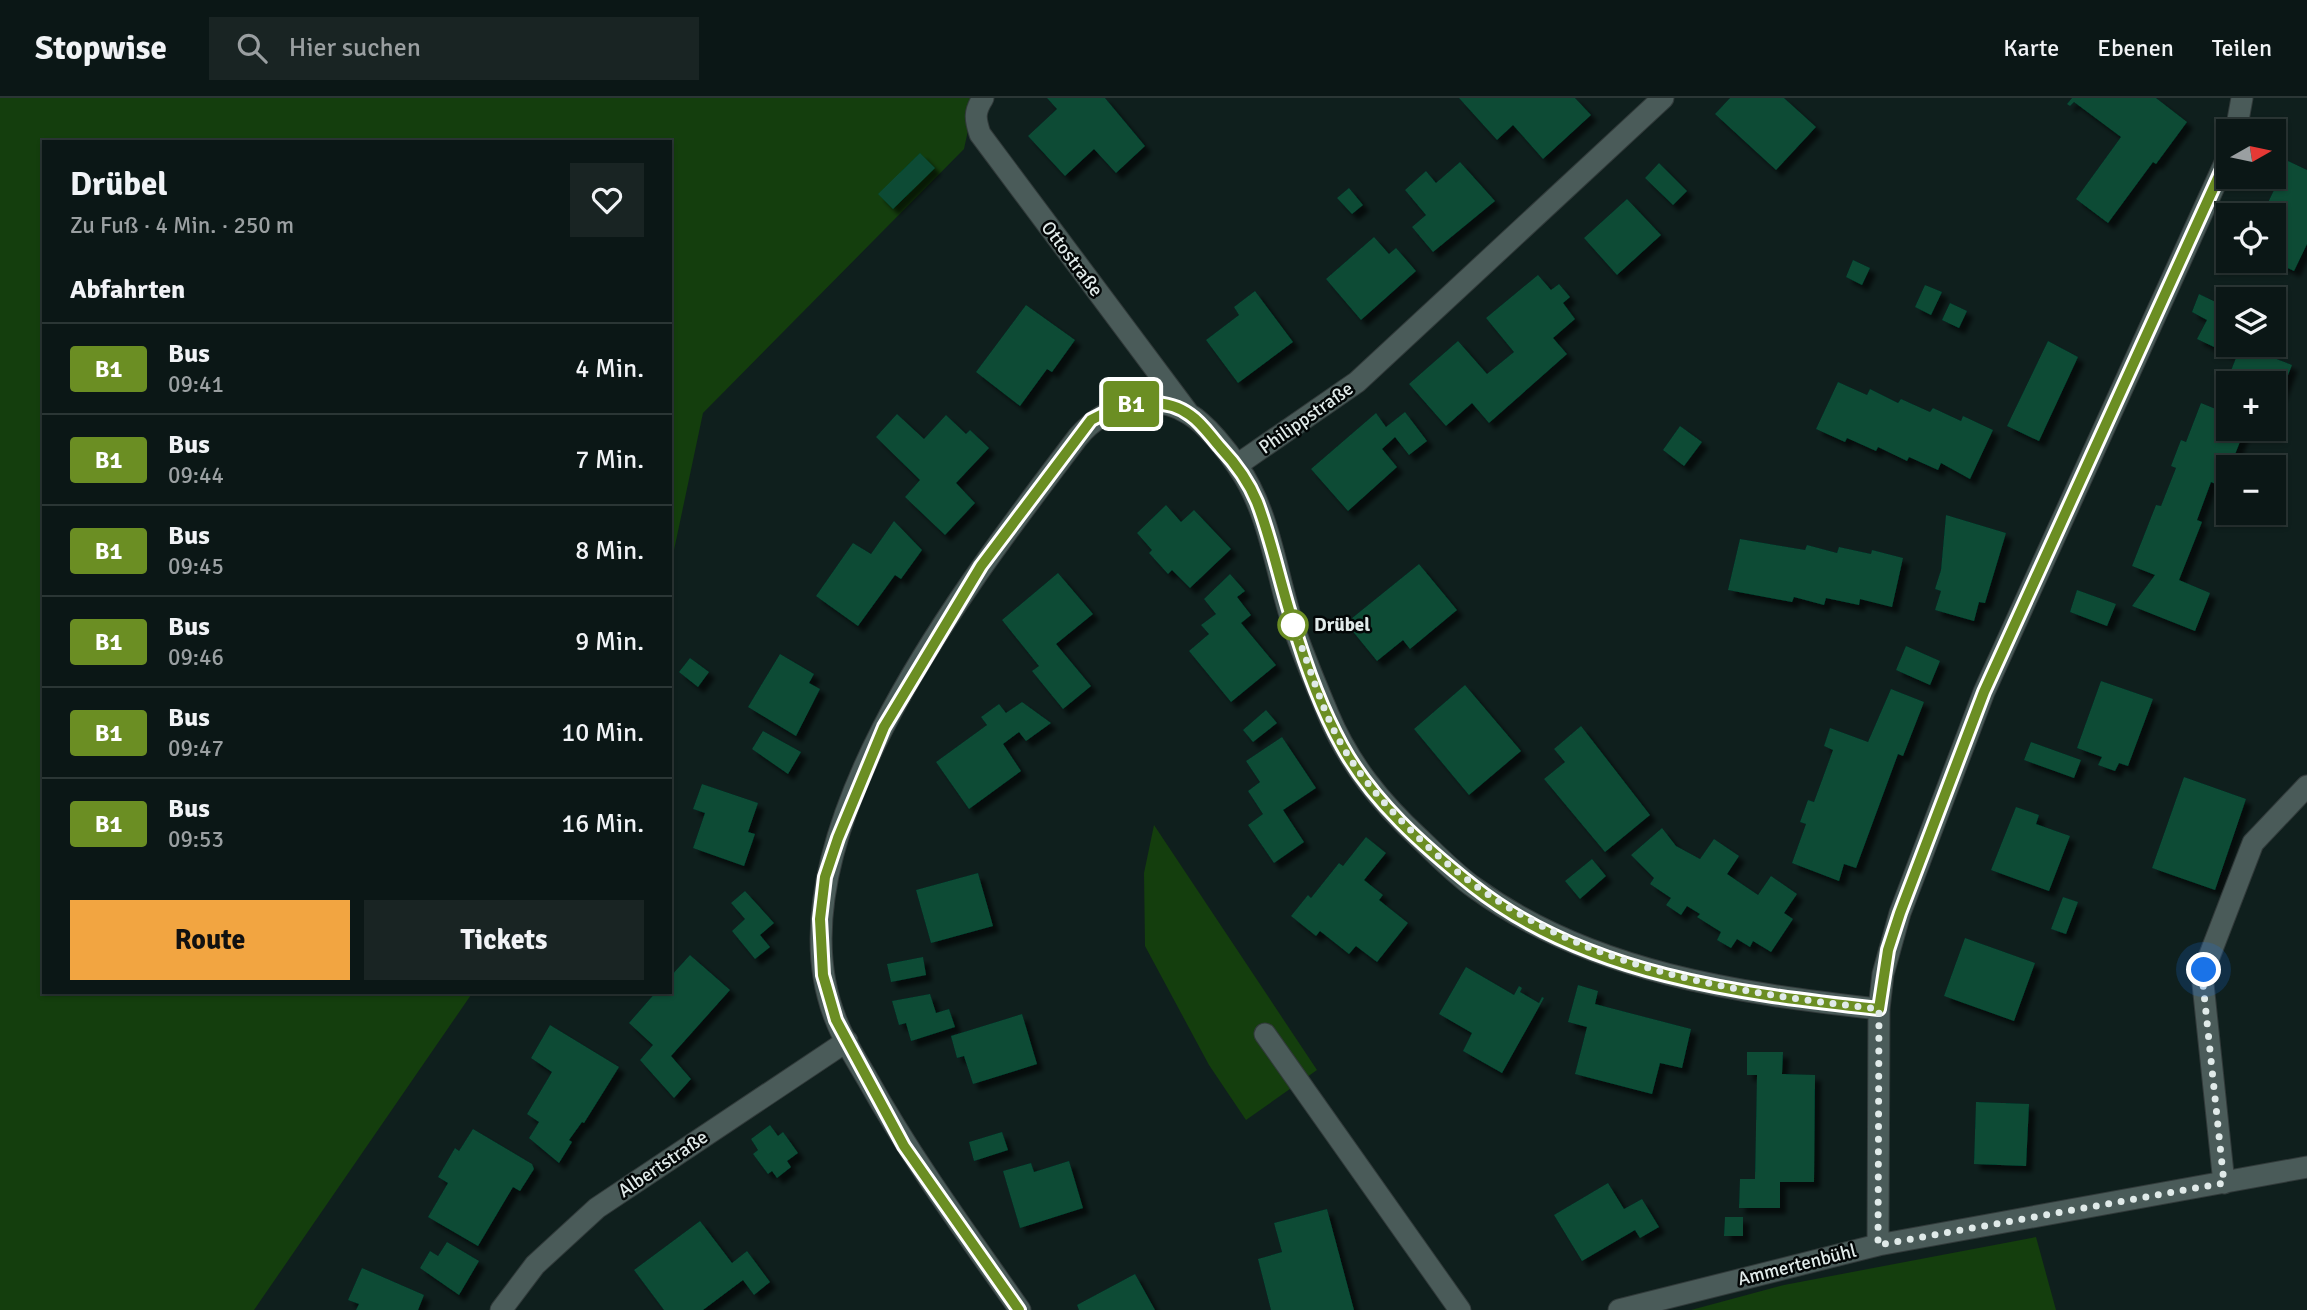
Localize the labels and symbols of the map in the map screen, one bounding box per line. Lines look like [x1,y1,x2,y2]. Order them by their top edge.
north arrow [2216,119,2286,189]
street label: Ottostraße [1036,216,1108,302]
street label: Philippstraße [1254,377,1358,459]
line badge: B1 [1100,381,1162,427]
marker: Drübel [1278,610,1308,640]
place label: Drübel [1314,613,1370,637]
your location [2186,952,2221,987]
street label: Albertstraße [613,1125,713,1203]
street label: Ammertenbühl [1735,1239,1859,1291]

